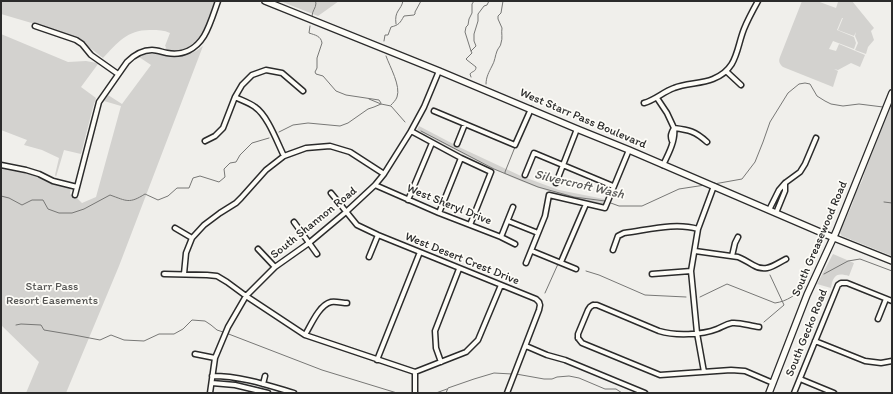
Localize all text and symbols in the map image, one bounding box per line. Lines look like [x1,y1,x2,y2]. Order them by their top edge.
street label: West Starr Pass Boulevard [517,86,649,152]
water label: Silvercroft Wash [533,167,625,203]
street label: South Greasewood Road [789,179,851,299]
street label: West Sheryl Drive [404,181,494,229]
street label: South Shannon Road [268,184,360,262]
street label: West Desert Crest Drive [403,229,521,289]
park label: Starr Pass Resort Easements [6,280,98,308]
street label: South Gecko Road [783,287,831,379]

